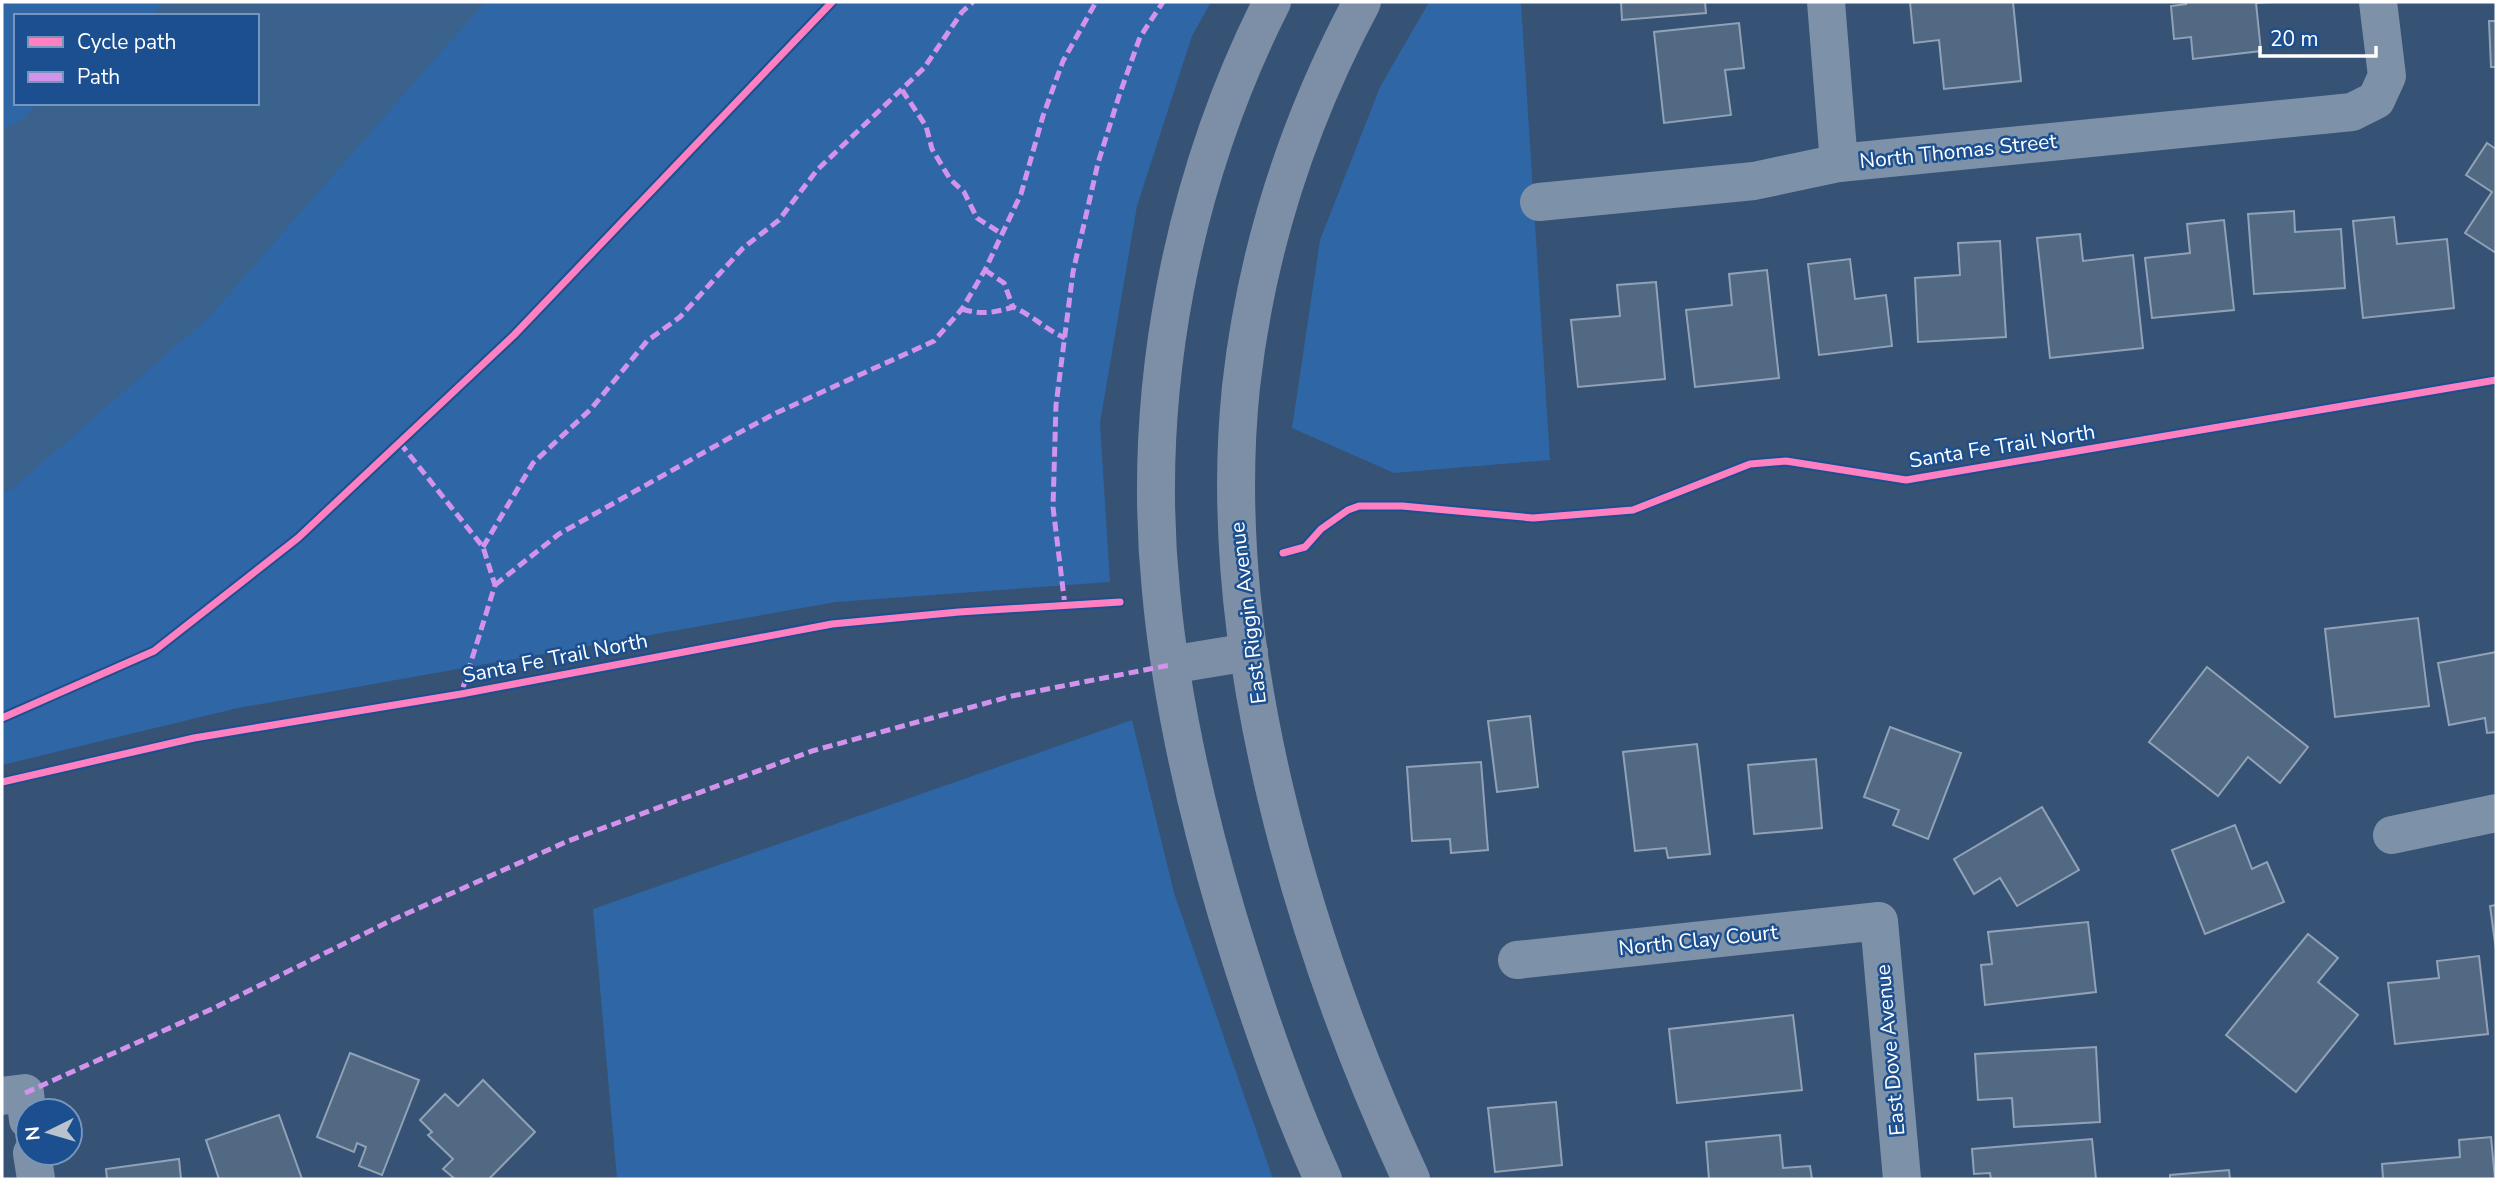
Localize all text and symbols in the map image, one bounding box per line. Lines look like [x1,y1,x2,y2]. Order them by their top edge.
legend [14,14,259,105]
scale bar [2260,14,2376,58]
text: 20 m [2270,25,2319,53]
text: Cycle path [77,28,176,56]
text: Path [77,63,120,91]
street label: North Thomas Street [1858,127,2059,175]
street label: Santa Fe Trail North [1907,417,2097,475]
street label: East Riggin Avenue [1223,520,1273,706]
street label: Santa Fe Trail North [460,626,650,690]
street label: North Clay Court [1617,918,1780,962]
street label: East Dove Avenue [1869,963,1911,1137]
north arrow [14,1097,84,1167]
text: N [19,1125,47,1142]

